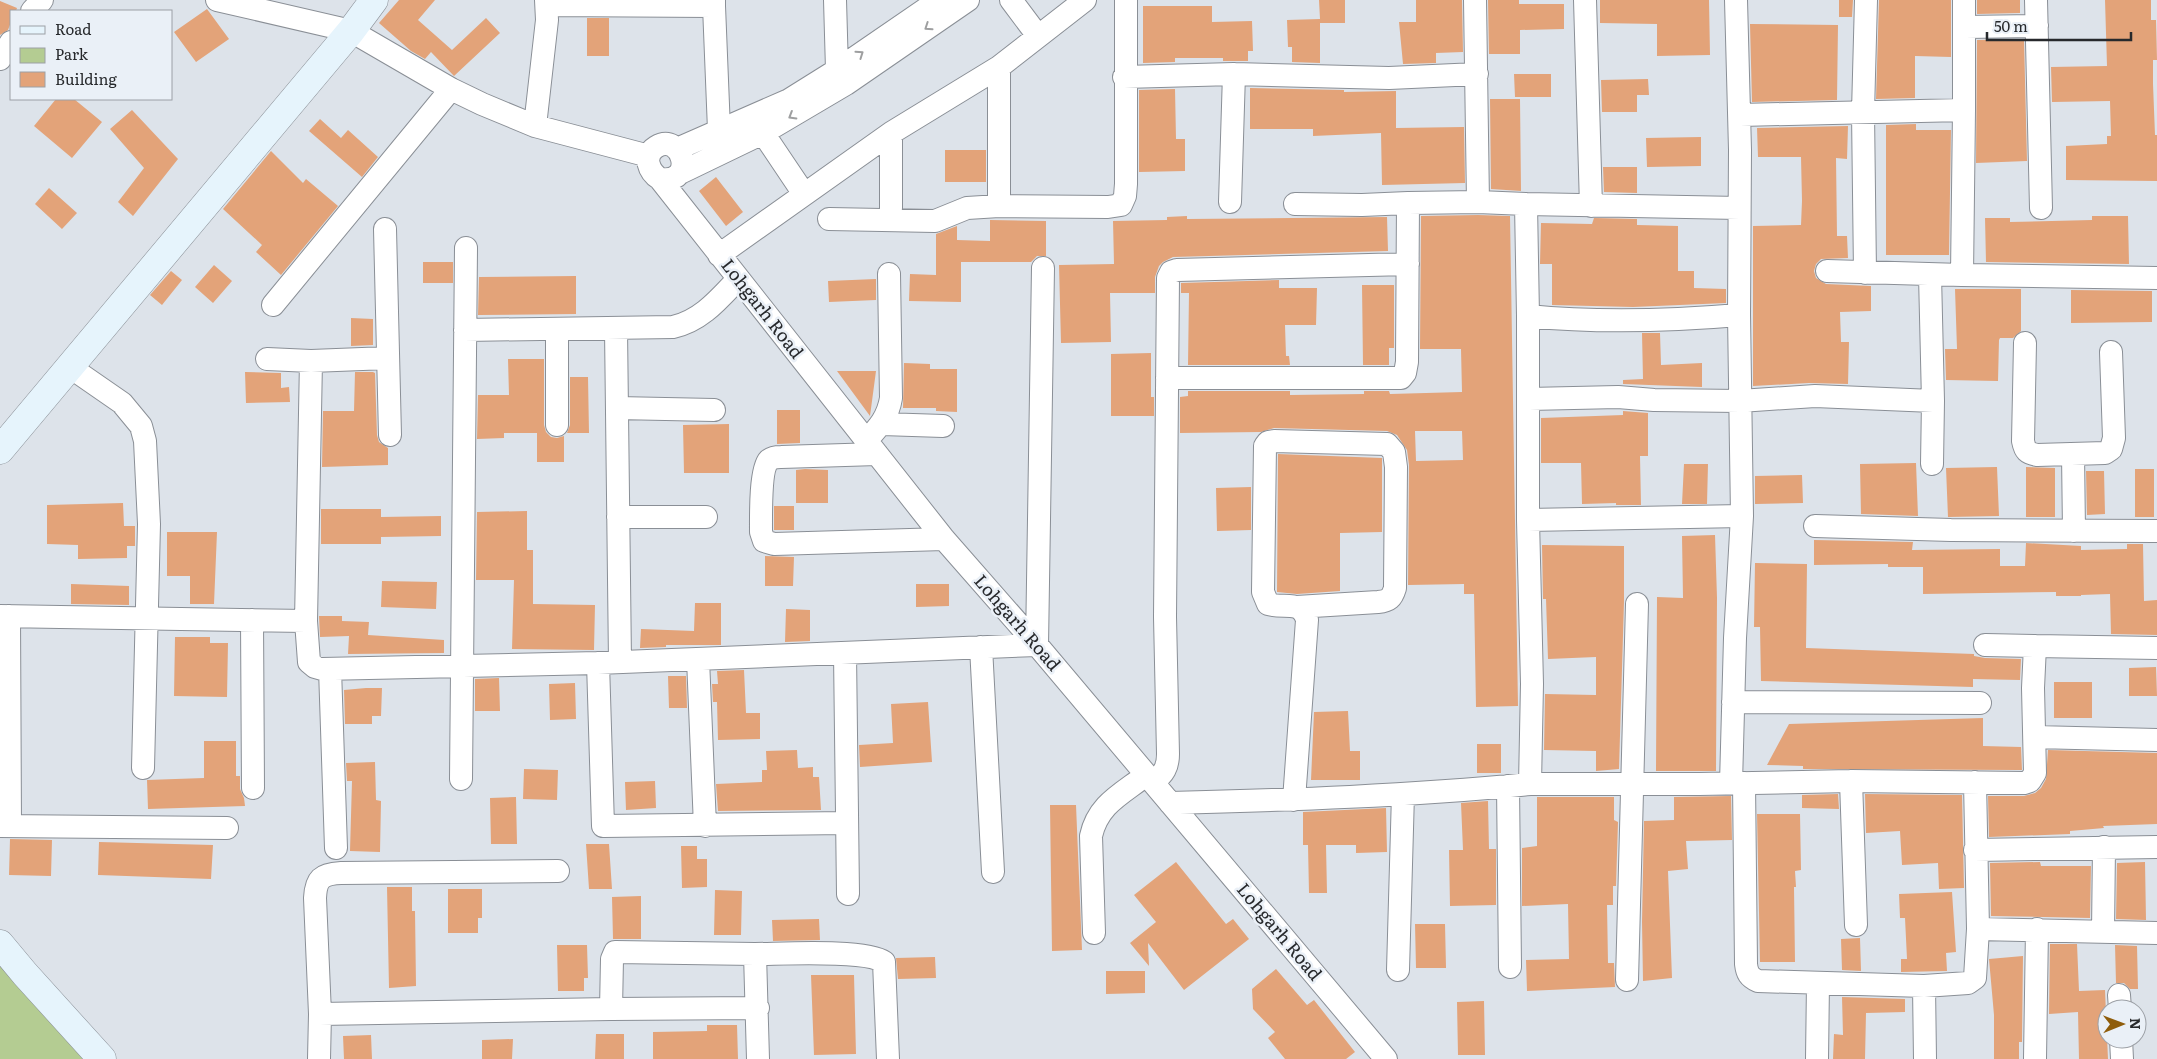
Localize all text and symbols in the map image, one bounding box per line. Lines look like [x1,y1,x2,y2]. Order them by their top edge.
legend [10,10,172,100]
scale bar [1987,10,2131,42]
text: 50 m [1994,14,2028,37]
text: Road [55,17,91,40]
one-way arrow [924,21,933,31]
text: Park [55,42,89,65]
one-way arrow [854,51,864,60]
text: Building [55,67,117,90]
one-way arrow [788,109,797,119]
street label: Lohgarh Road [715,252,811,364]
street label: Lohgarh Road [968,568,1068,676]
street label: Lohgarh Road [1231,876,1329,986]
north arrow [2097,999,2147,1049]
text: N [2126,1018,2146,1030]

